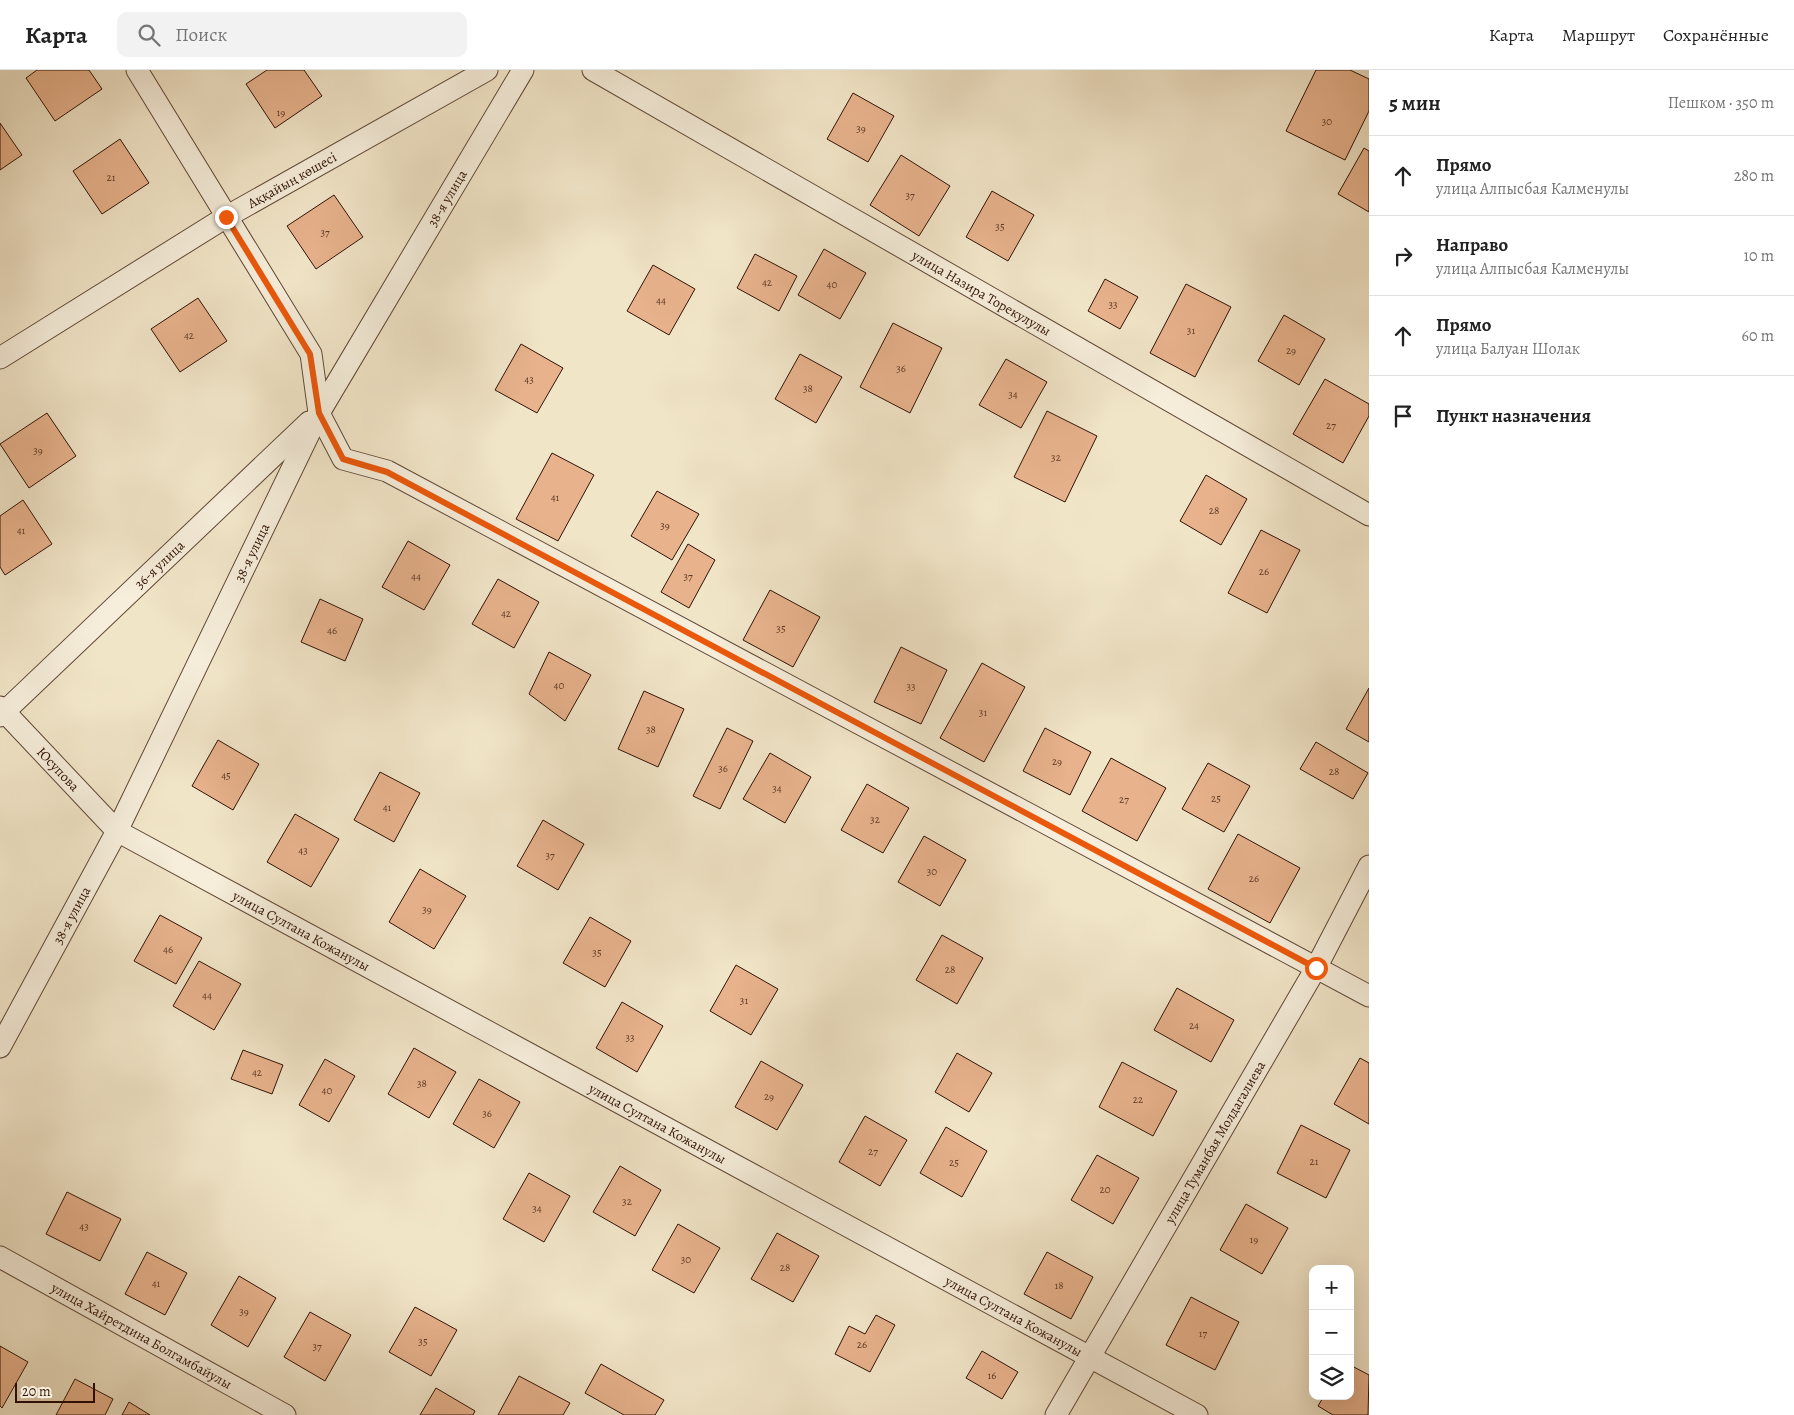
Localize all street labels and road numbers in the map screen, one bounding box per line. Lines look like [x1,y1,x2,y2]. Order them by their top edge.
street label: Аққайың көшесі [243,148,340,213]
street label: 38-я улица [423,166,472,230]
street label: улица Назира Торекулулы [908,245,1054,341]
street label: 38-я улица [230,520,275,585]
street label: 36-я улица [130,536,189,593]
street label: Юсупова [32,743,84,796]
street label: 38-я улица [49,883,95,948]
street label: улица Султана Кожанулы [228,886,373,976]
street label: улица Туманбая Молдагалиева [1160,1057,1270,1228]
street label: улица Султана Кожанулы [584,1078,729,1169]
street label: улица Султана Кожанулы [941,1271,1086,1361]
street label: улица Хайретдина Болгамбайулы [47,1278,235,1394]

